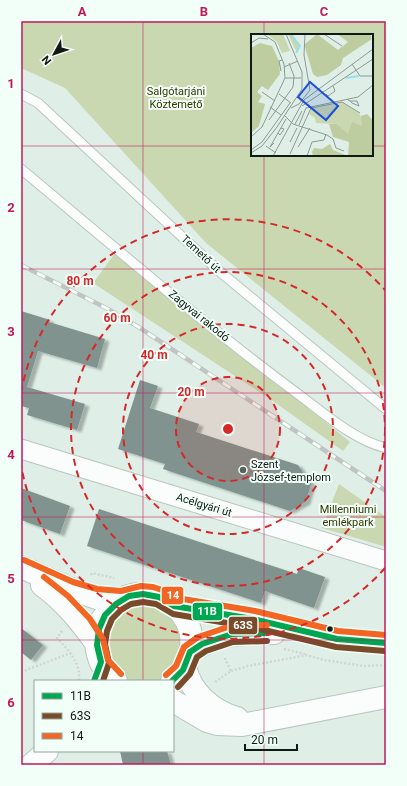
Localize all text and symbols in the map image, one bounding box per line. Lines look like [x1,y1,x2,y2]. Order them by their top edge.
text: A [78,4,87,19]
text: B [200,4,208,19]
text: C [320,4,329,19]
north arrow [34,34,74,74]
inset map [251,34,373,156]
text: N [39,53,54,67]
text: 1 [7,76,15,91]
park label: Salgótarjáni Köztemető [147,85,205,111]
text: 2 [7,200,15,215]
street label: Temető út [178,232,224,276]
text: 80 m [66,274,94,288]
street label: Zagyvai rakodó [166,288,232,344]
text: 60 m [103,311,131,325]
text: 3 [7,324,15,339]
text: 40 m [140,348,168,362]
text: 20 m [177,385,205,399]
centre of rings [221,422,235,436]
text: 4 [7,447,15,462]
place label: Szent József-templom [251,458,331,484]
marker: Szent József-templom [238,465,248,475]
street label: Acélgyári út [175,490,234,520]
park label: Millenniumi emlékpark [320,503,376,529]
text: 5 [7,571,15,586]
line badge: 14 [161,586,184,605]
text: 14 [167,589,180,602]
line badge: 11B [192,602,223,621]
text: 11B [197,605,217,618]
line badge: 63S [228,616,258,635]
text: 63S [233,619,253,632]
unlabelled marker [325,624,335,634]
legend [34,680,174,752]
text: 11B [70,689,91,703]
text: 6 [7,695,15,710]
text: 63S [70,709,91,723]
scale bar [245,726,297,752]
text: 14 [70,729,84,743]
text: 20 m [251,733,278,747]

